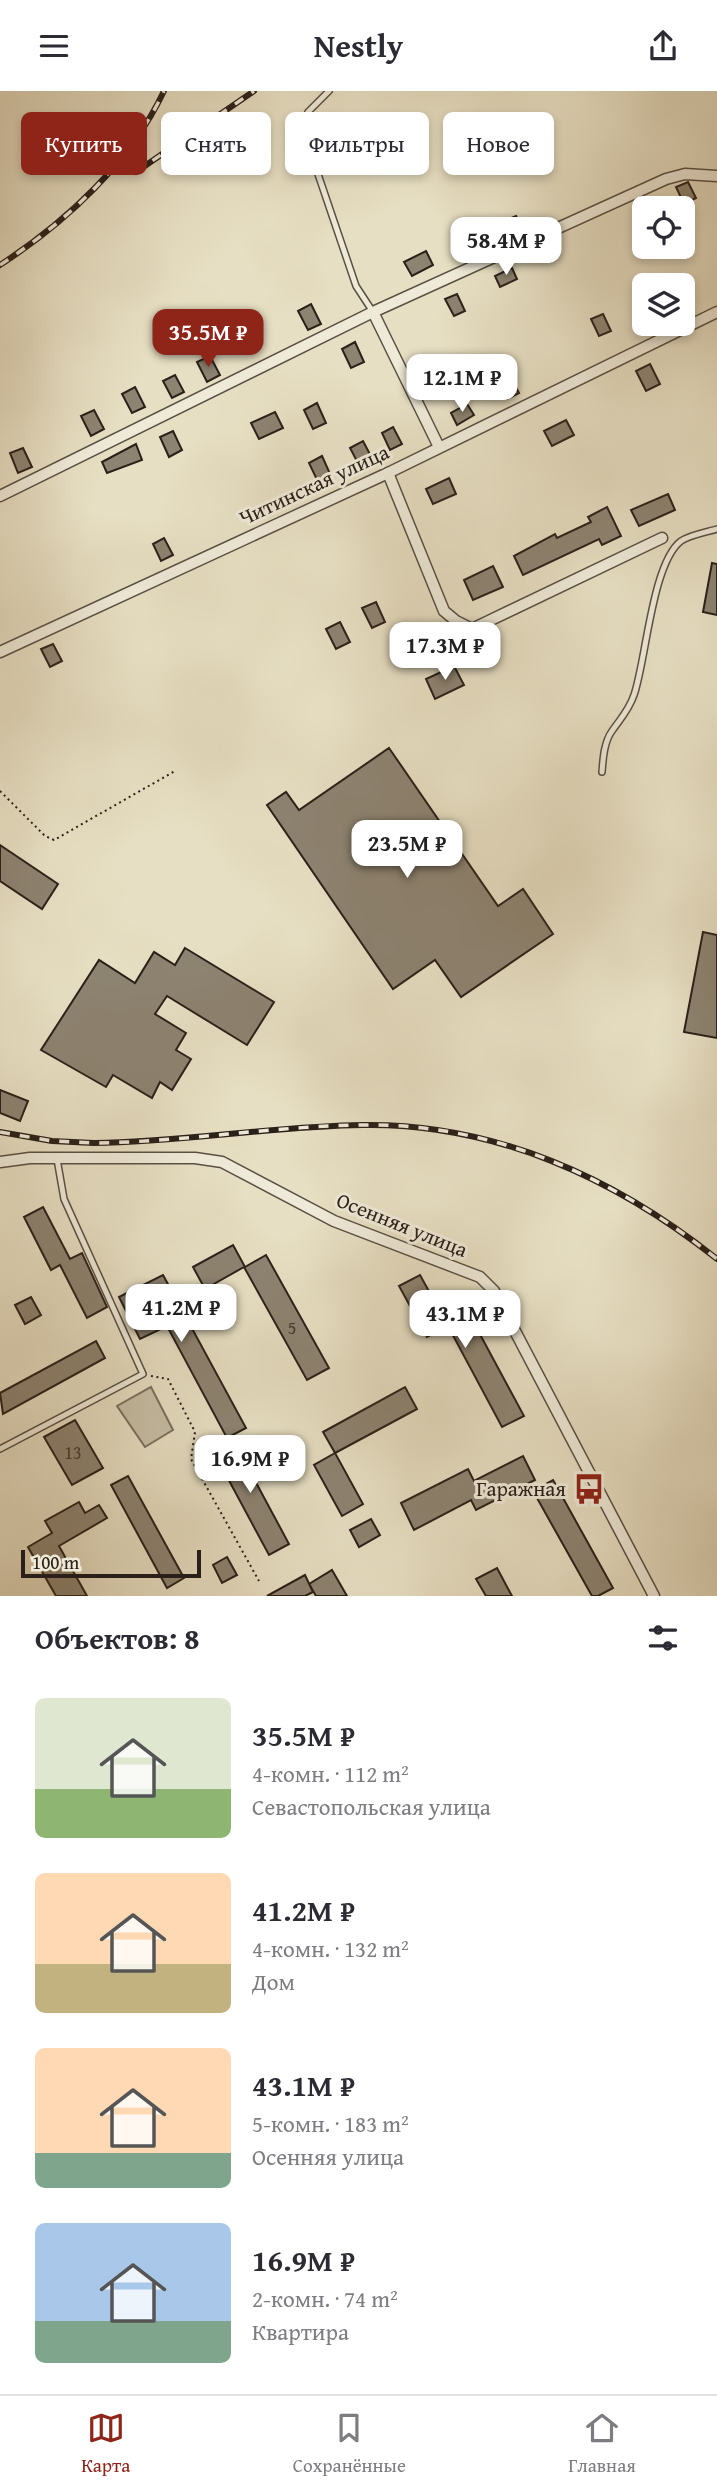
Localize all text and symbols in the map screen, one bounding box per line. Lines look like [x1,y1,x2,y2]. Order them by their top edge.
text: Nestly [314,22,403,69]
icon: menu [35,27,73,65]
icon: share [644,27,682,65]
chip: Купить [21,112,147,175]
chip: Снять [161,112,271,175]
chip: Фильтры [285,112,429,175]
chip: Новое [443,112,554,175]
map controls [632,196,695,336]
button: locate [632,196,695,259]
pin: 58.4M ₽ [441,218,571,277]
text: 58.4M ₽ [466,223,546,256]
button: layers [632,273,695,336]
pin: 35.5M ₽ [143,309,273,369]
text: 35.5M ₽ [168,315,248,348]
pin: 12.1M ₽ [397,355,527,414]
text: 12.1M ₽ [422,360,502,393]
street label: Читинская улица [234,436,394,533]
pin: 17.3M ₽ [380,623,510,682]
text: 17.3M ₽ [405,628,485,661]
pin: 23.5M ₽ [342,821,472,880]
text: 23.5M ₽ [367,826,447,859]
street label: Осенняя улица [332,1184,472,1265]
pin: 41.2M ₽ [116,1285,246,1344]
text: 41.2M ₽ [141,1290,221,1323]
pin: 43.1M ₽ [400,1291,530,1350]
text: 43.1M ₽ [425,1296,505,1329]
house number: 5 [288,1314,296,1341]
pin: 16.9M ₽ [185,1435,315,1495]
house number: 13 [64,1439,82,1466]
text: 16.9M ₽ [210,1441,290,1474]
bus stop icon: Гаражная [572,1472,606,1506]
place label: Гаражная [476,1473,566,1504]
scale bar [21,1547,201,1579]
text: 100 m [32,1548,79,1576]
text: Объектов: 8 [35,1616,199,1660]
icon: filters [644,1619,682,1657]
text: 35.5M ₽ [252,1713,355,1757]
icon: home [91,1726,175,1810]
text: 4-комн. · 112 m² [252,1757,409,1790]
text: Севастопольская улица [252,1790,491,1823]
text: 41.2M ₽ [252,1888,355,1932]
icon: home [91,1901,175,1985]
text: 4-комн. · 132 m² [252,1932,409,1965]
text: Дом [252,1965,295,1998]
text: 43.1M ₽ [252,2063,355,2107]
icon: home [91,2076,175,2160]
text: 5-комн. · 183 m² [252,2107,409,2140]
text: Осенняя улица [252,2140,404,2173]
text: 16.9M ₽ [252,2238,355,2282]
icon: home [91,2251,175,2335]
text: 2-комн. · 74 m² [252,2282,398,2315]
text: Квартира [252,2315,349,2348]
tab: Карта [81,2409,130,2479]
tab: Сохранённые [293,2409,406,2479]
tab: Главная [568,2409,636,2479]

